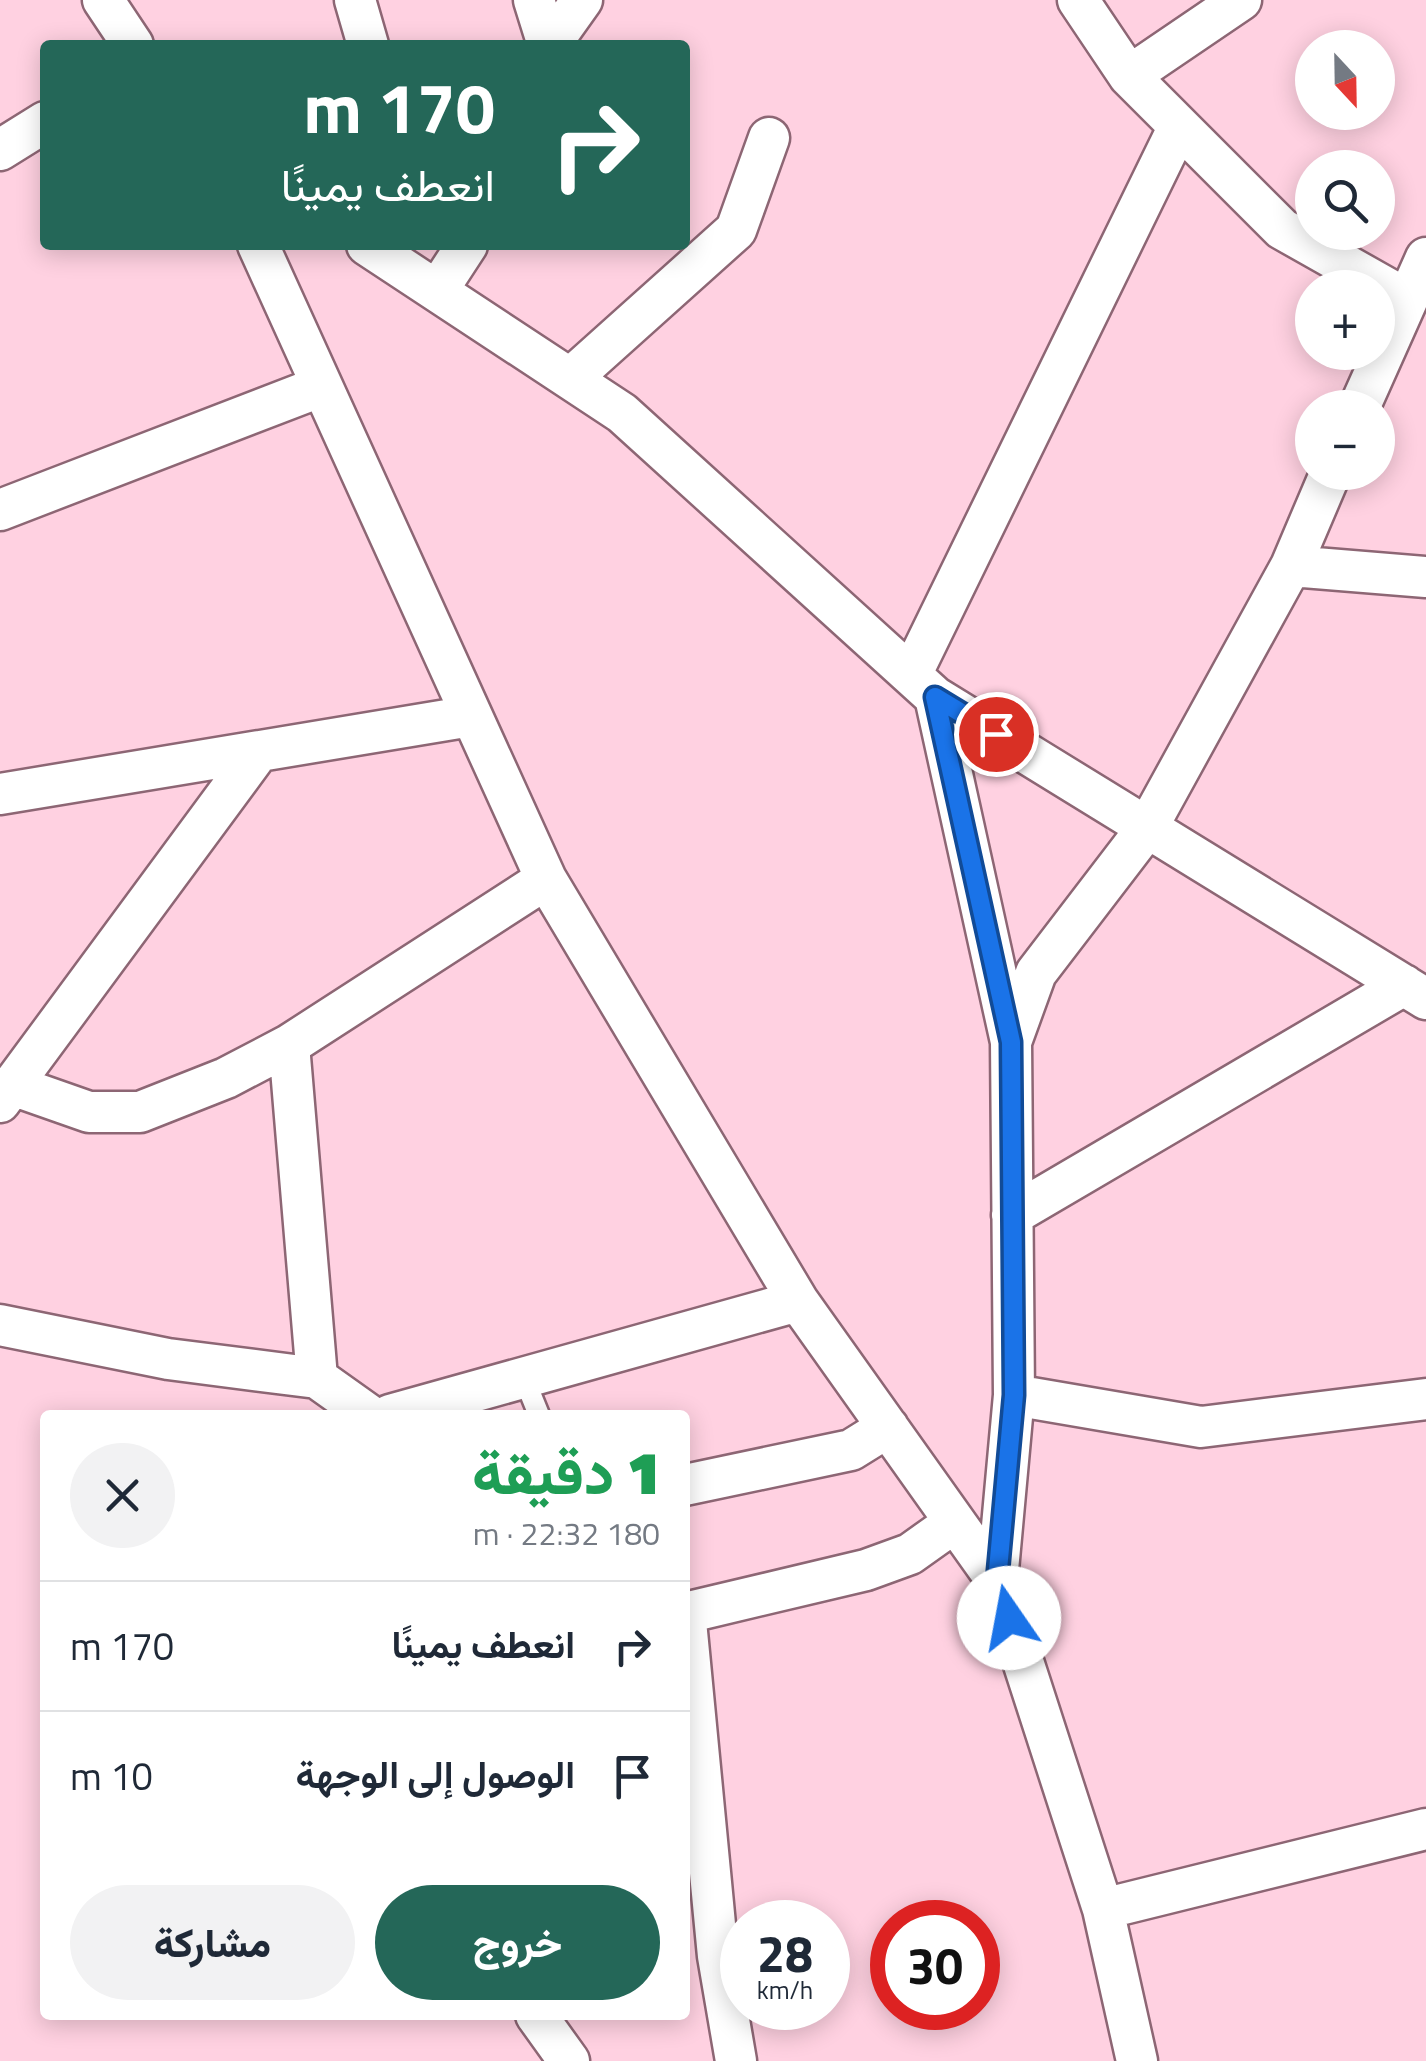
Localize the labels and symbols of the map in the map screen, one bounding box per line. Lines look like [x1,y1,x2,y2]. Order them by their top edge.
north arrow [1295,30,1395,130]
pin [954,692,1039,777]
position arrow [957,1566,1061,1670]
speed limit sign: 30 [870,1900,1000,2030]

